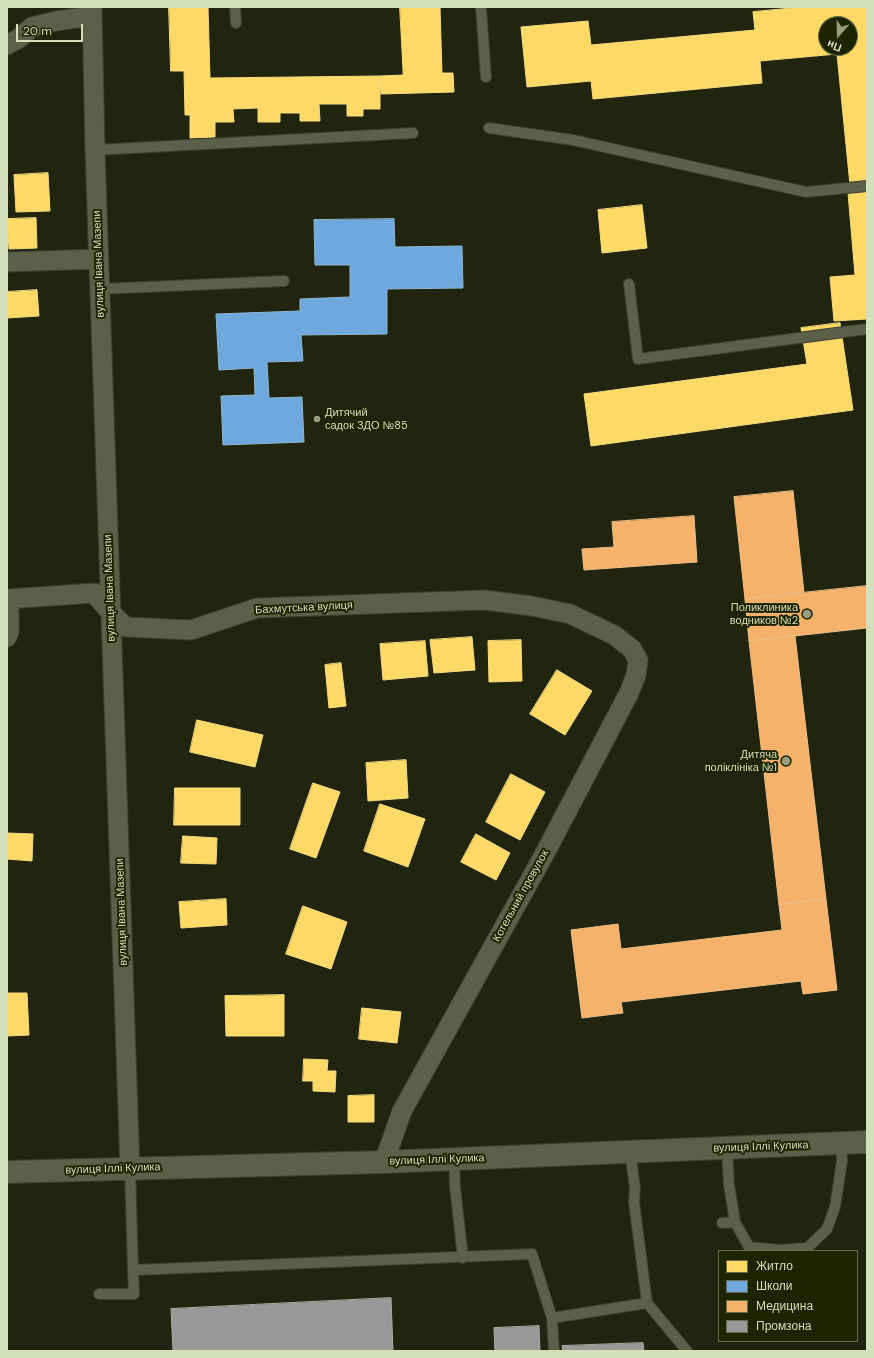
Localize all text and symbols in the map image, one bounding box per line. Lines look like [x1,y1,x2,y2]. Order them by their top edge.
scale bar [18,16,85,42]
north arrow [818,16,858,56]
text: 20 m [23,23,52,39]
text: Пн [825,37,843,55]
street label: вулиця Івана Мазепи [91,210,107,318]
place label: Дитячий садок ЗДО №85 [325,406,408,432]
marker: Дитячий садок ЗДО №85 [312,414,322,424]
street label: вулиця Івана Мазепи [102,534,118,642]
street label: Бахмутська вулиця [255,599,353,617]
place label: Поликлиника водников №2 [730,601,798,627]
marker: Поликлиника водников №2 [801,608,813,620]
place label: Дитяча поліклініка №1 [705,748,777,774]
marker: Дитяча поліклініка №1 [780,755,792,767]
street label: Котельний провулок [490,848,552,944]
street label: вулиця Івана Мазепи [114,858,130,966]
street label: вулиця Іллі Кулика [713,1139,809,1155]
street label: вулиця Іллі Кулика [389,1152,485,1168]
street label: вулиця Іллі Кулика [65,1161,161,1177]
legend [718,1250,858,1342]
text: Житло [756,1258,793,1274]
text: Школи [756,1278,793,1294]
text: Медицина [756,1298,813,1314]
text: Промзона [756,1318,811,1334]

